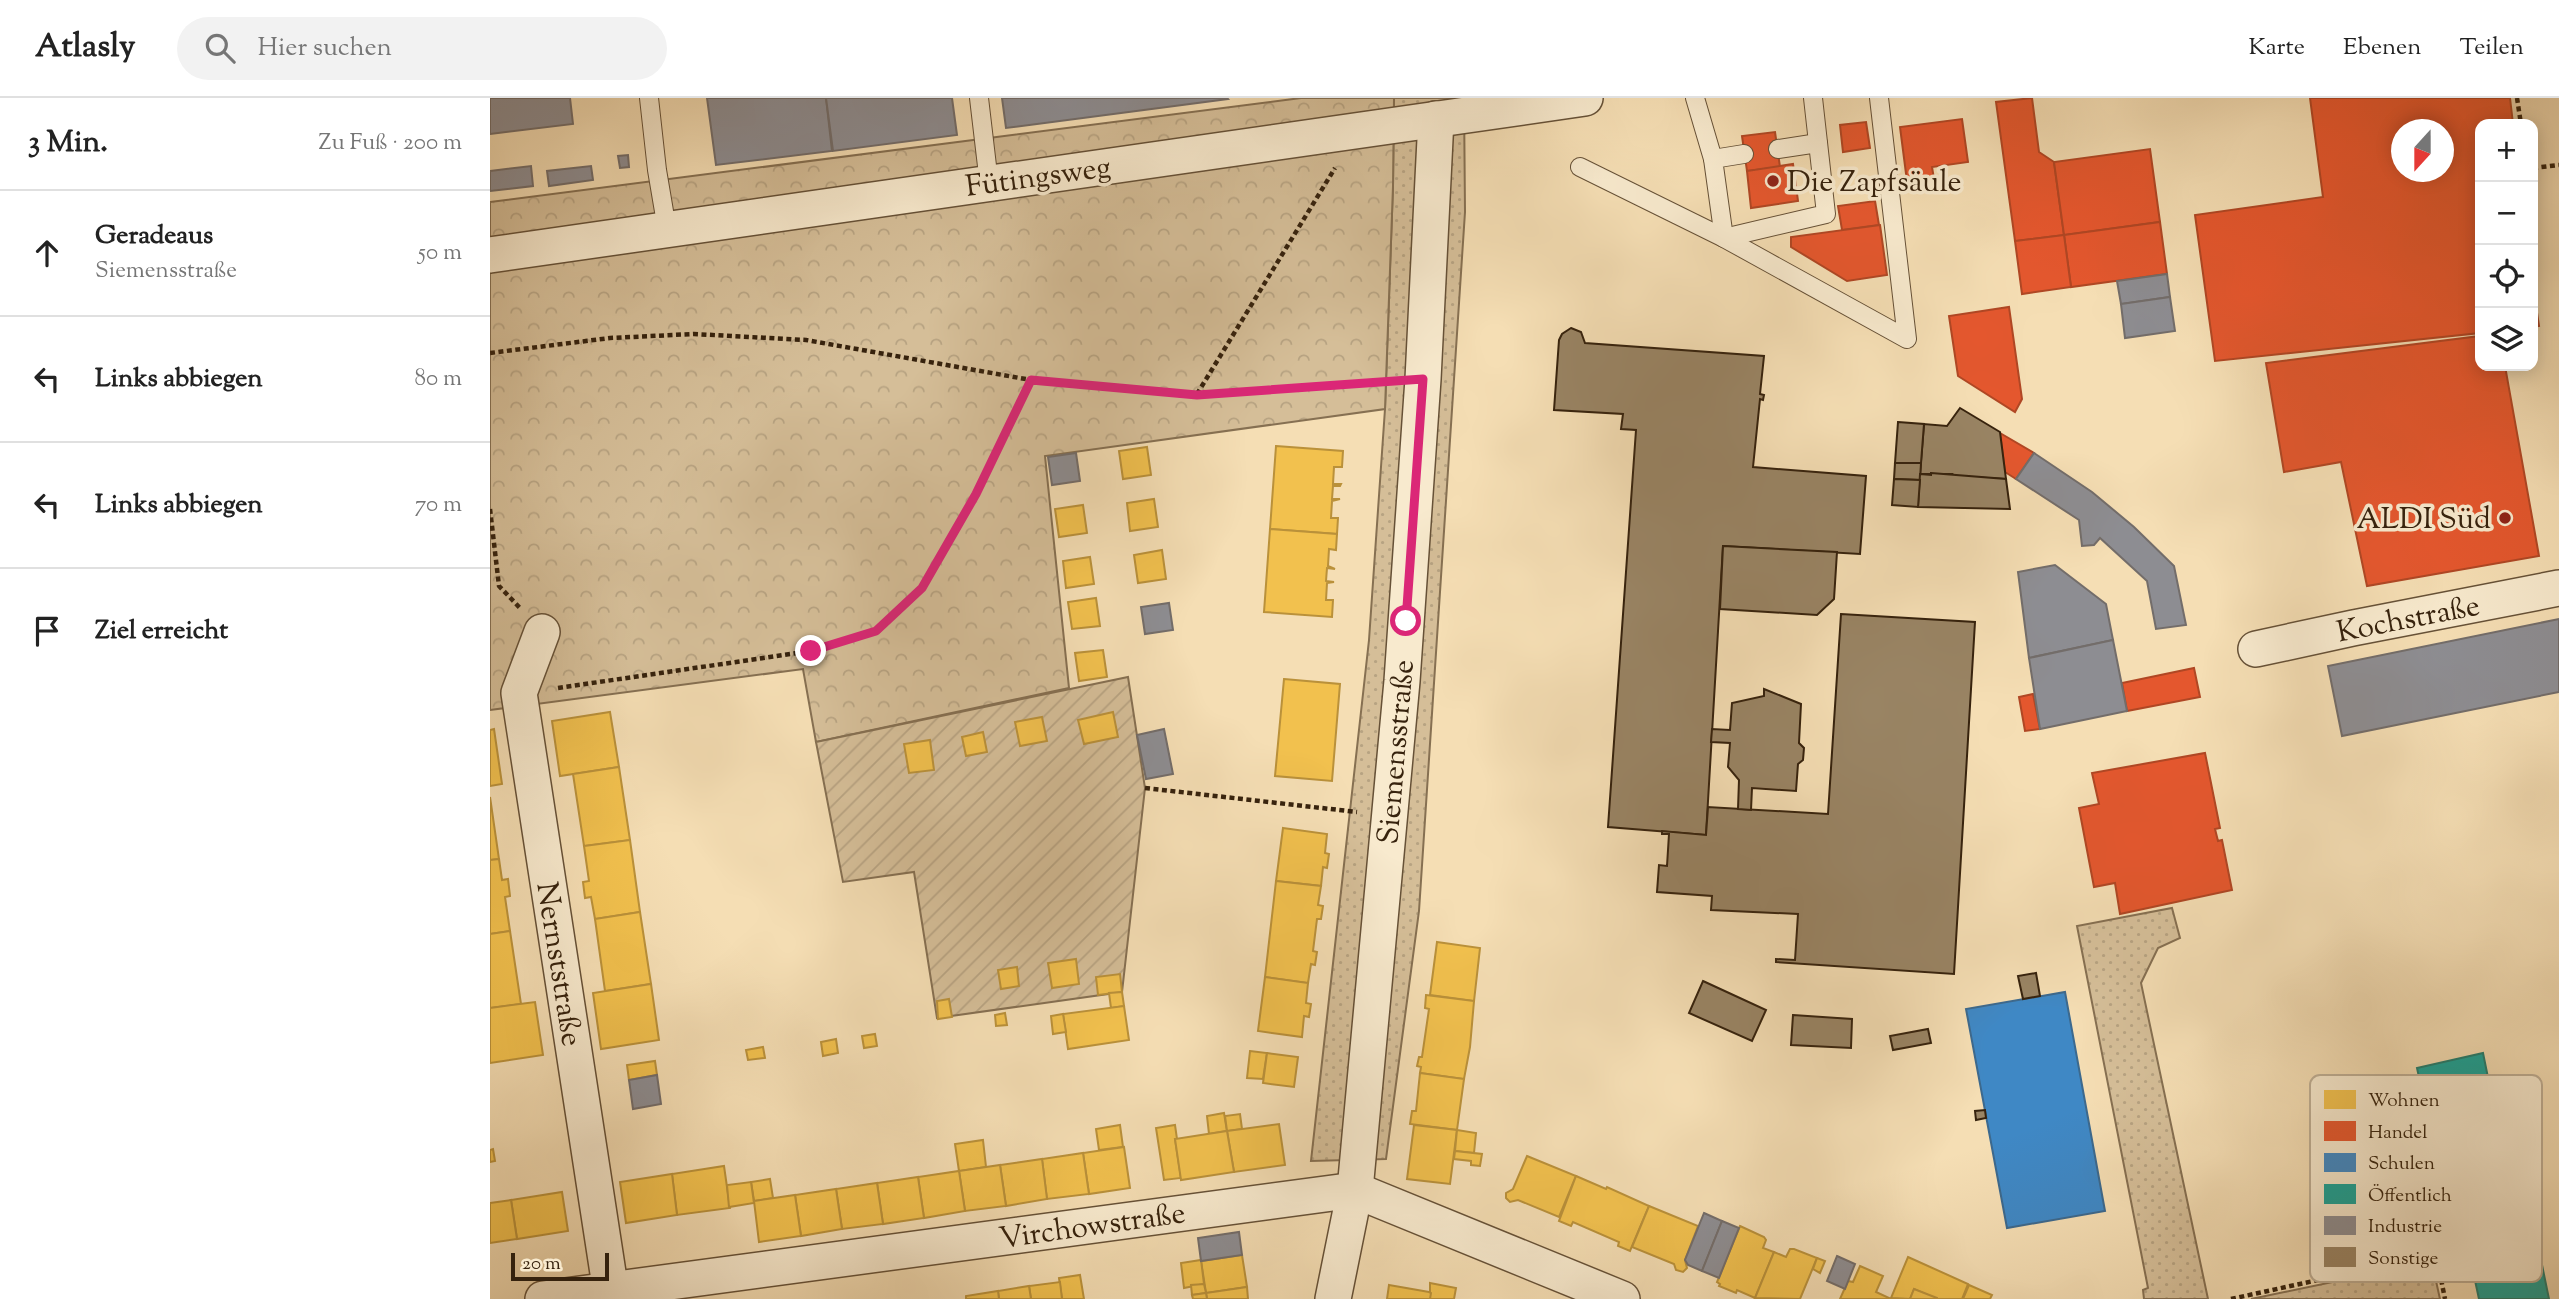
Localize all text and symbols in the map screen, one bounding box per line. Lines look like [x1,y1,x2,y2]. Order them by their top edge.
search box [177,17,667,80]
text: Atlasly [35,24,135,72]
icon: search [201,29,239,67]
text: Hier suchen [257,30,392,67]
text: Karte [2248,31,2305,65]
text: Ebenen [2343,31,2421,65]
text: Teilen [2459,31,2524,65]
north arrow [2391,119,2454,182]
map controls [2475,119,2538,371]
button: + [2475,119,2538,182]
text: 3 Min. [28,122,108,165]
text: Zu Fuß · 200 m [319,127,462,160]
street label: Fütingsweg [963,147,1114,210]
place label: Die Zapfsäule [1787,162,1961,205]
marker: Die Zapfsäule [1765,173,1781,189]
button: − [2475,182,2538,245]
text: Geradeaus [95,218,213,255]
icon: ahead [28,234,66,272]
text: 50 m [418,237,462,270]
button: locate [2475,245,2538,308]
text: Siemensstraße [95,255,237,288]
button: layers [2475,308,2538,371]
icon: left [28,360,66,398]
text: Links abbiegen [95,361,263,398]
text: 80 m [414,363,462,396]
icon: left [28,486,66,524]
text: Links abbiegen [95,487,263,524]
text: 70 m [415,489,462,522]
place label: ALDI Süd [2356,499,2491,542]
marker: ALDI Süd [2497,510,2513,526]
street label: Kochstraße [2333,586,2484,655]
route start [1390,605,1421,636]
icon: arrive [28,612,66,650]
text: Ziel erreicht [95,613,228,650]
route end [795,635,826,666]
street label: Siemensstraße [1368,658,1427,846]
street label: Nernststraße [523,879,592,1049]
legend [2310,1075,2542,1282]
text: Wohnen [2368,1088,2440,1115]
text: Handel [2368,1120,2427,1147]
text: Schulen [2368,1151,2435,1178]
text: Öffentlich [2368,1183,2452,1210]
street label: Virchowstraße [996,1193,1188,1262]
text: Industrie [2368,1214,2442,1241]
text: Sonstige [2368,1246,2438,1273]
scale bar [511,1250,609,1282]
text: 20 m [522,1251,561,1278]

